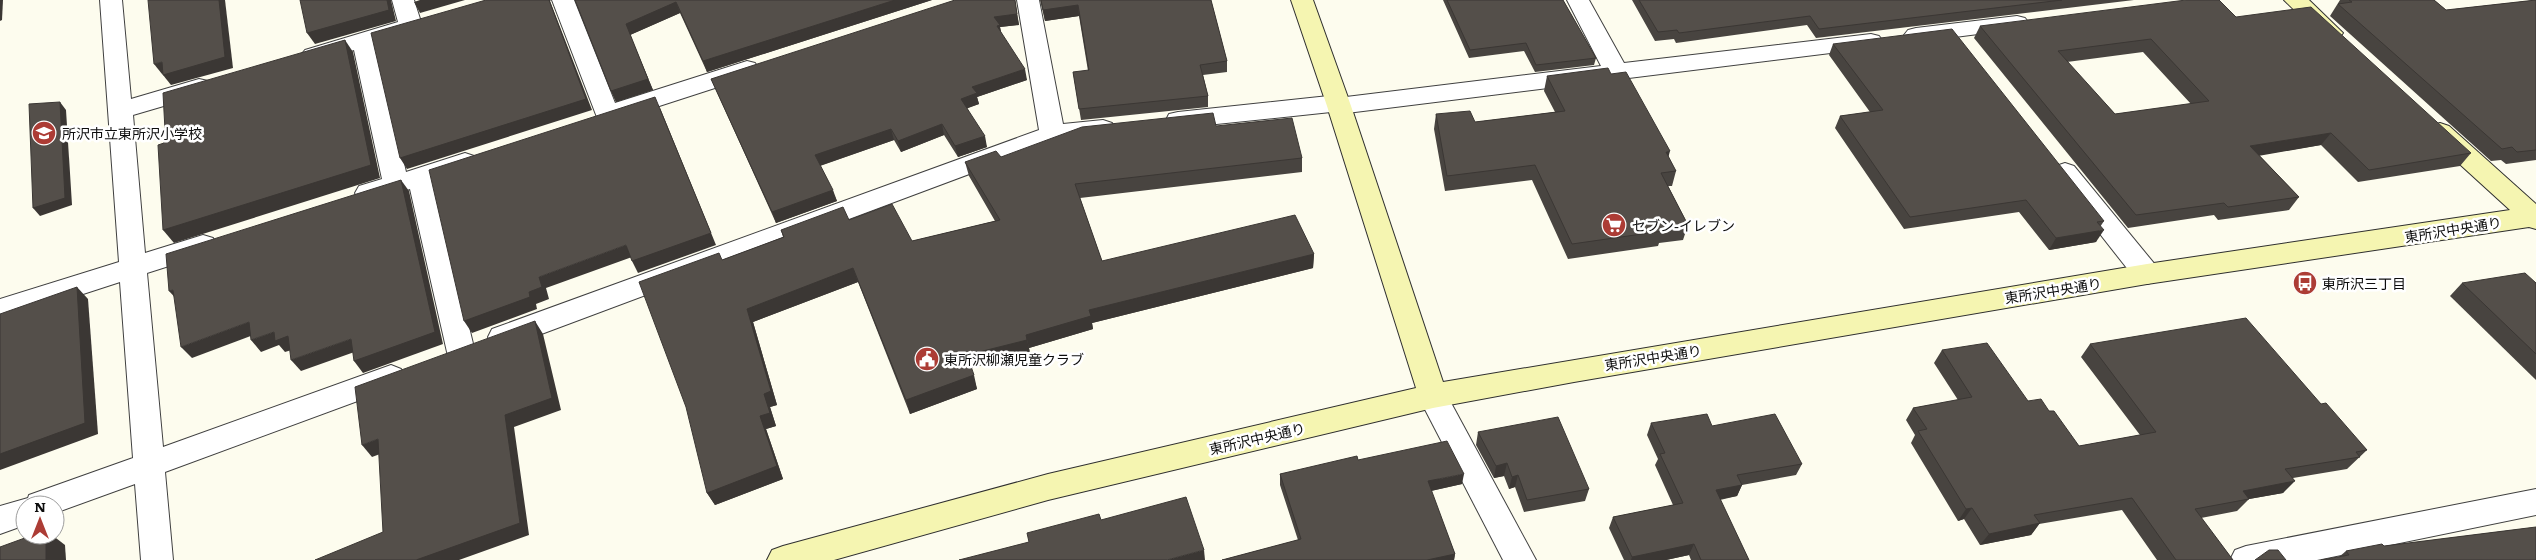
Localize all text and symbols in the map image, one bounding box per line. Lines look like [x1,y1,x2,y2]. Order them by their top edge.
school or university icon: 所沢市立東所沢小学校 [31,120,57,146]
place label: 所沢市立東所沢小学校 [62,123,202,143]
street label: 東所沢中央通り [2403,211,2503,247]
supermarket icon: セブン-イレブン [1601,212,1627,238]
place label: セブン-イレブン [1632,215,1735,235]
bus stop icon: 東所沢三丁目 [2292,270,2318,296]
street label: 東所沢中央通り [2003,272,2103,308]
place label: 東所沢三丁目 [2322,273,2406,293]
street label: 東所沢中央通り [1603,339,1703,375]
public building icon: 東所沢柳瀬児童クラブ [914,346,940,372]
place label: 東所沢柳瀬児童クラブ [944,349,1084,369]
street label: 東所沢中央通り [1207,417,1307,459]
north arrow [15,495,65,545]
text: N [34,496,46,516]

